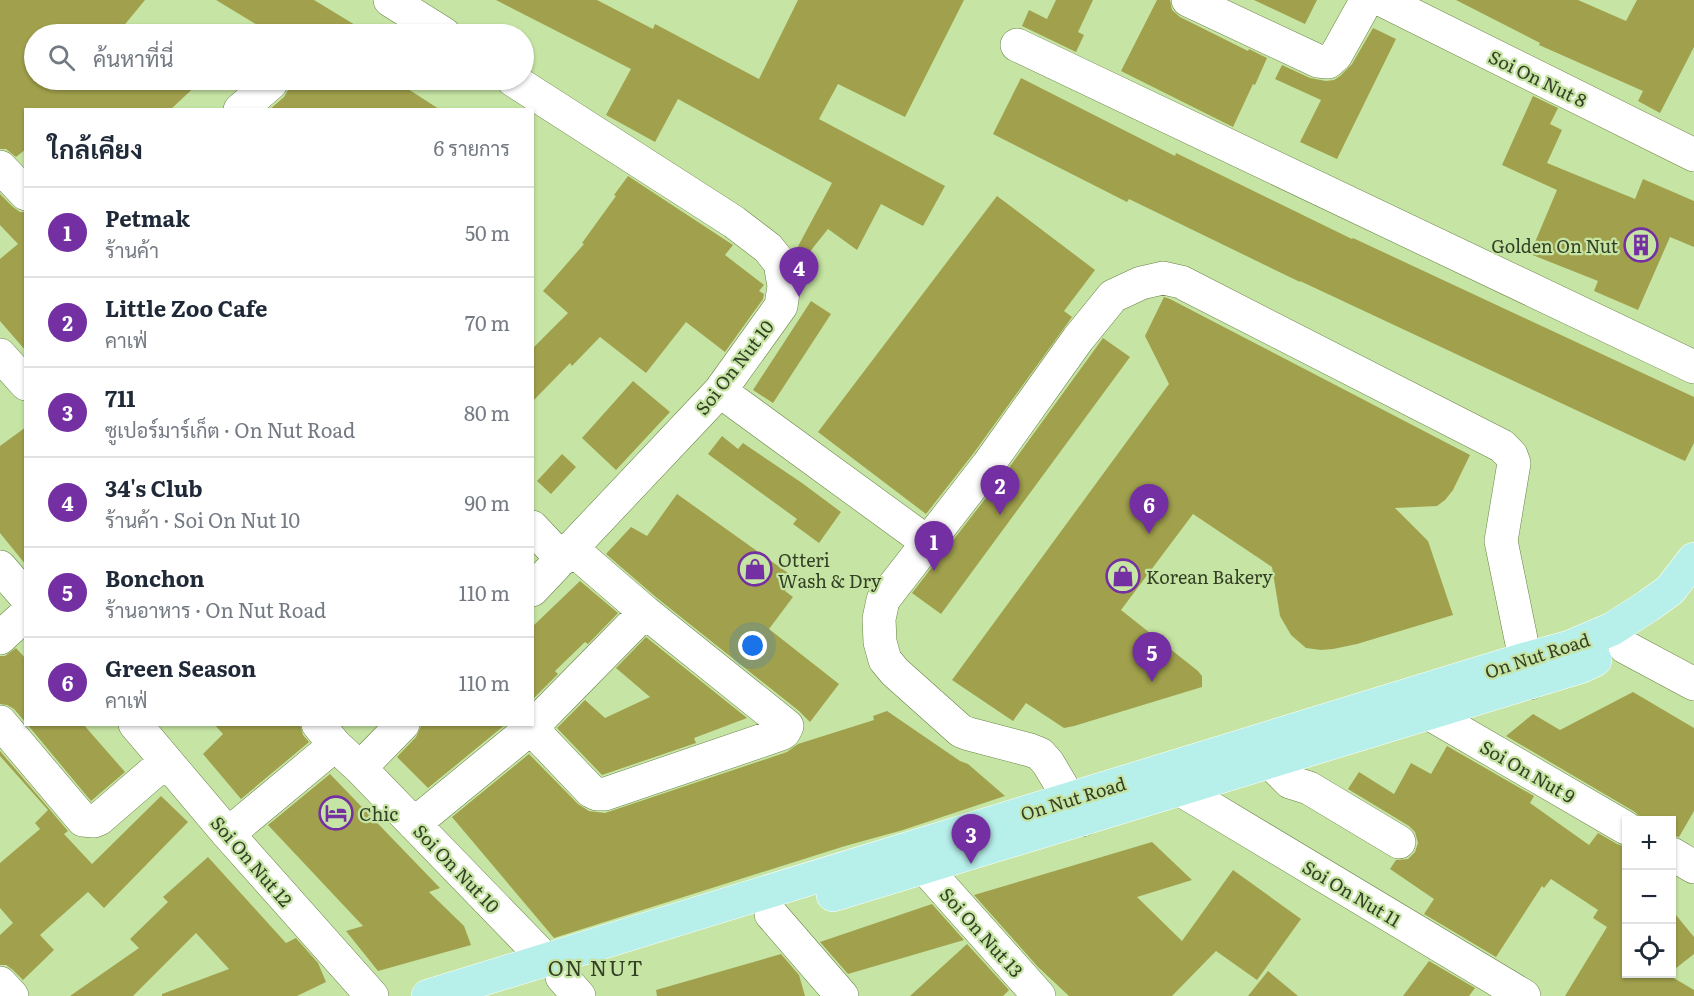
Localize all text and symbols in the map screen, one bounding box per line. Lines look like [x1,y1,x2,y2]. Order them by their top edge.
search box [24,24,534,90]
icon: search [45,41,78,74]
text: ค้นหาที่นี่ [93,41,173,74]
street label: Soi On Nut 8 [1484,43,1592,113]
text: ใกล้เคียง [48,128,143,167]
text: 6 รายการ [434,132,510,162]
text: Petmak [105,201,190,234]
text: 1 [63,217,72,247]
text: 50 m [465,217,510,247]
building icon: Golden On Nut [1623,227,1659,263]
place label: Golden On Nut [1491,232,1619,259]
text: ร้านค้า [105,234,159,264]
pin: 4 [780,248,818,297]
text: Little Zoo Cafe [105,291,267,324]
text: 2 [62,307,73,337]
text: 70 m [465,307,510,337]
street label: Soi On Nut 10 [688,314,780,420]
text: คาเฟ่ [105,324,147,354]
text: 711 [105,381,135,414]
text: 3 [62,397,73,427]
text: 80 m [464,397,510,427]
text: ซูเปอร์มาร์เก็ต · On Nut Road [105,414,355,444]
pin: 2 [980,466,1020,515]
text: 34's Club [105,471,203,504]
pin: 6 [1130,484,1168,534]
text: 4 [61,487,74,517]
text: 90 m [465,487,510,517]
text: ร้านค้า · Soi On Nut 10 [105,504,300,534]
pin: 1 [914,522,954,571]
place label: Otteri Wash & Dry [778,546,882,594]
shop icon: Otteri Wash & Dry [737,551,773,587]
shop icon: Korean Bakery [1105,558,1141,594]
text: Bonchon [105,561,205,594]
place label: Korean Bakery [1146,563,1273,590]
text: 5 [62,577,73,607]
text: 110 m [459,577,510,607]
text: ร้านอาหาร · On Nut Road [105,594,326,624]
street label: On Nut Road [1481,625,1593,685]
your location [738,631,767,660]
pin: 5 [1132,632,1172,682]
text: Green Season [105,651,256,684]
text: 6 [62,667,73,697]
text: 110 m [459,667,510,697]
text: คาเฟ่ [105,684,147,714]
street label: Soi On Nut 9 [1476,733,1580,809]
street label: On Nut Road [1017,769,1129,827]
hotel icon: Chic [318,795,354,831]
place label: Chic [359,800,398,827]
street label: Soi On Nut 12 [205,810,299,912]
pin: 3 [952,814,990,864]
map controls [1622,816,1676,978]
button: + [1622,816,1676,870]
street label: Soi On Nut 10 [408,818,506,918]
street label: Soi On Nut 11 [1298,853,1406,933]
button: − [1622,870,1676,924]
street label: Soi On Nut 13 [934,881,1030,983]
button: locate [1622,924,1676,978]
district label: ON NUT [548,951,644,982]

